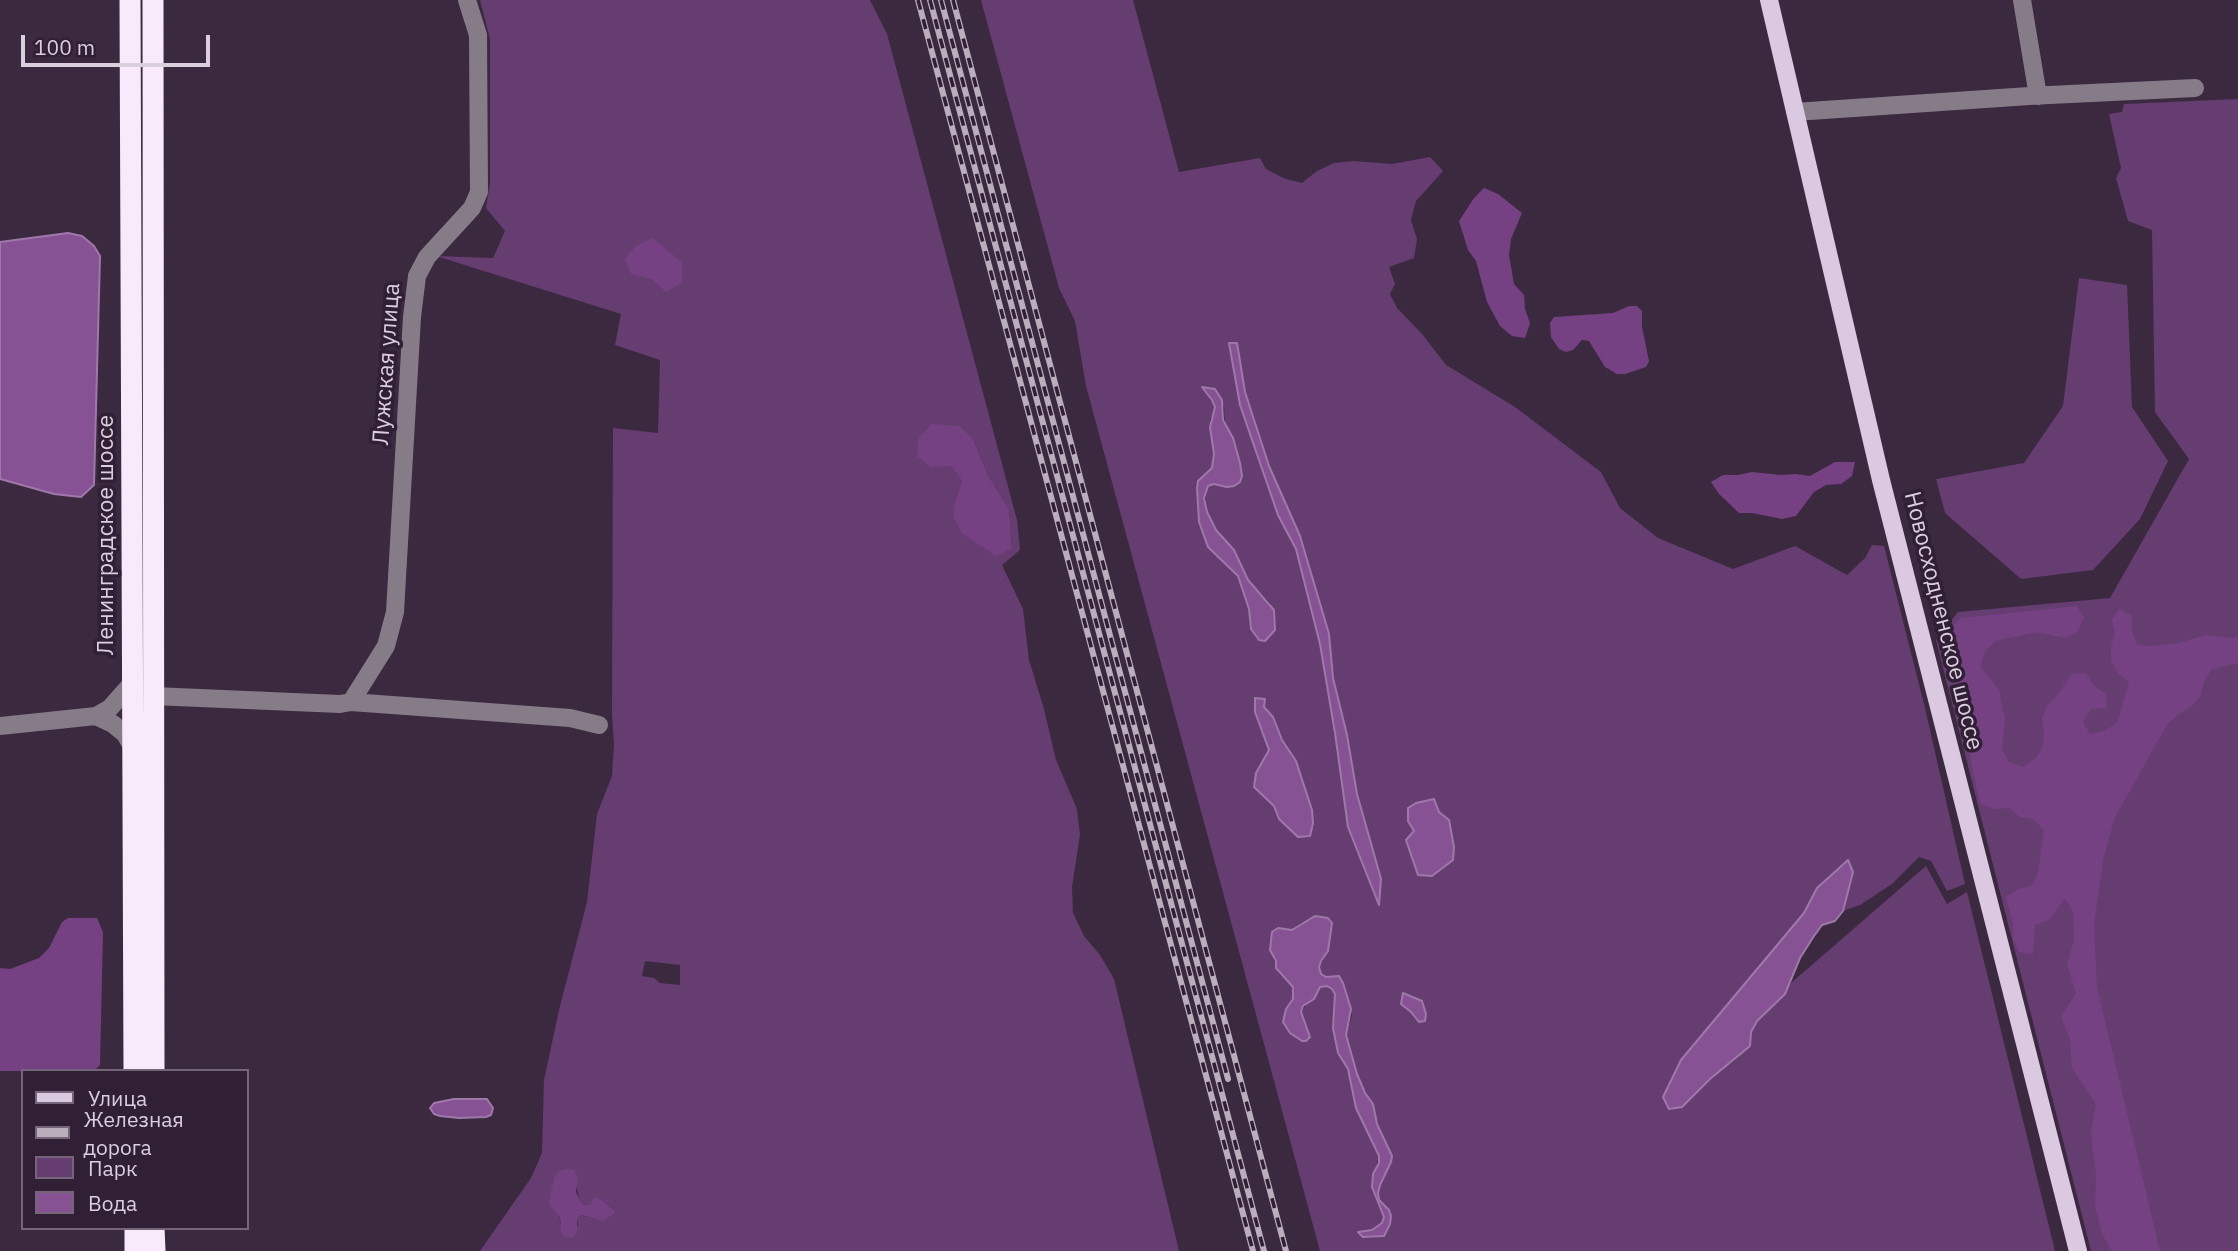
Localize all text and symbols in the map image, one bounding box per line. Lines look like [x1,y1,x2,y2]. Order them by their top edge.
scale bar [24,21,214,65]
text: 100 m [34,33,95,61]
street label: Лужская улица [368,282,406,446]
street label: Ленинградское шоссе [92,415,120,655]
street label: Новосходненское шоссе [1898,489,1988,753]
legend [21,1069,248,1230]
text: Улица [88,1084,147,1112]
text: Железная дорога [84,1105,184,1161]
text: Парк [88,1154,138,1182]
text: Вода [88,1189,137,1217]

